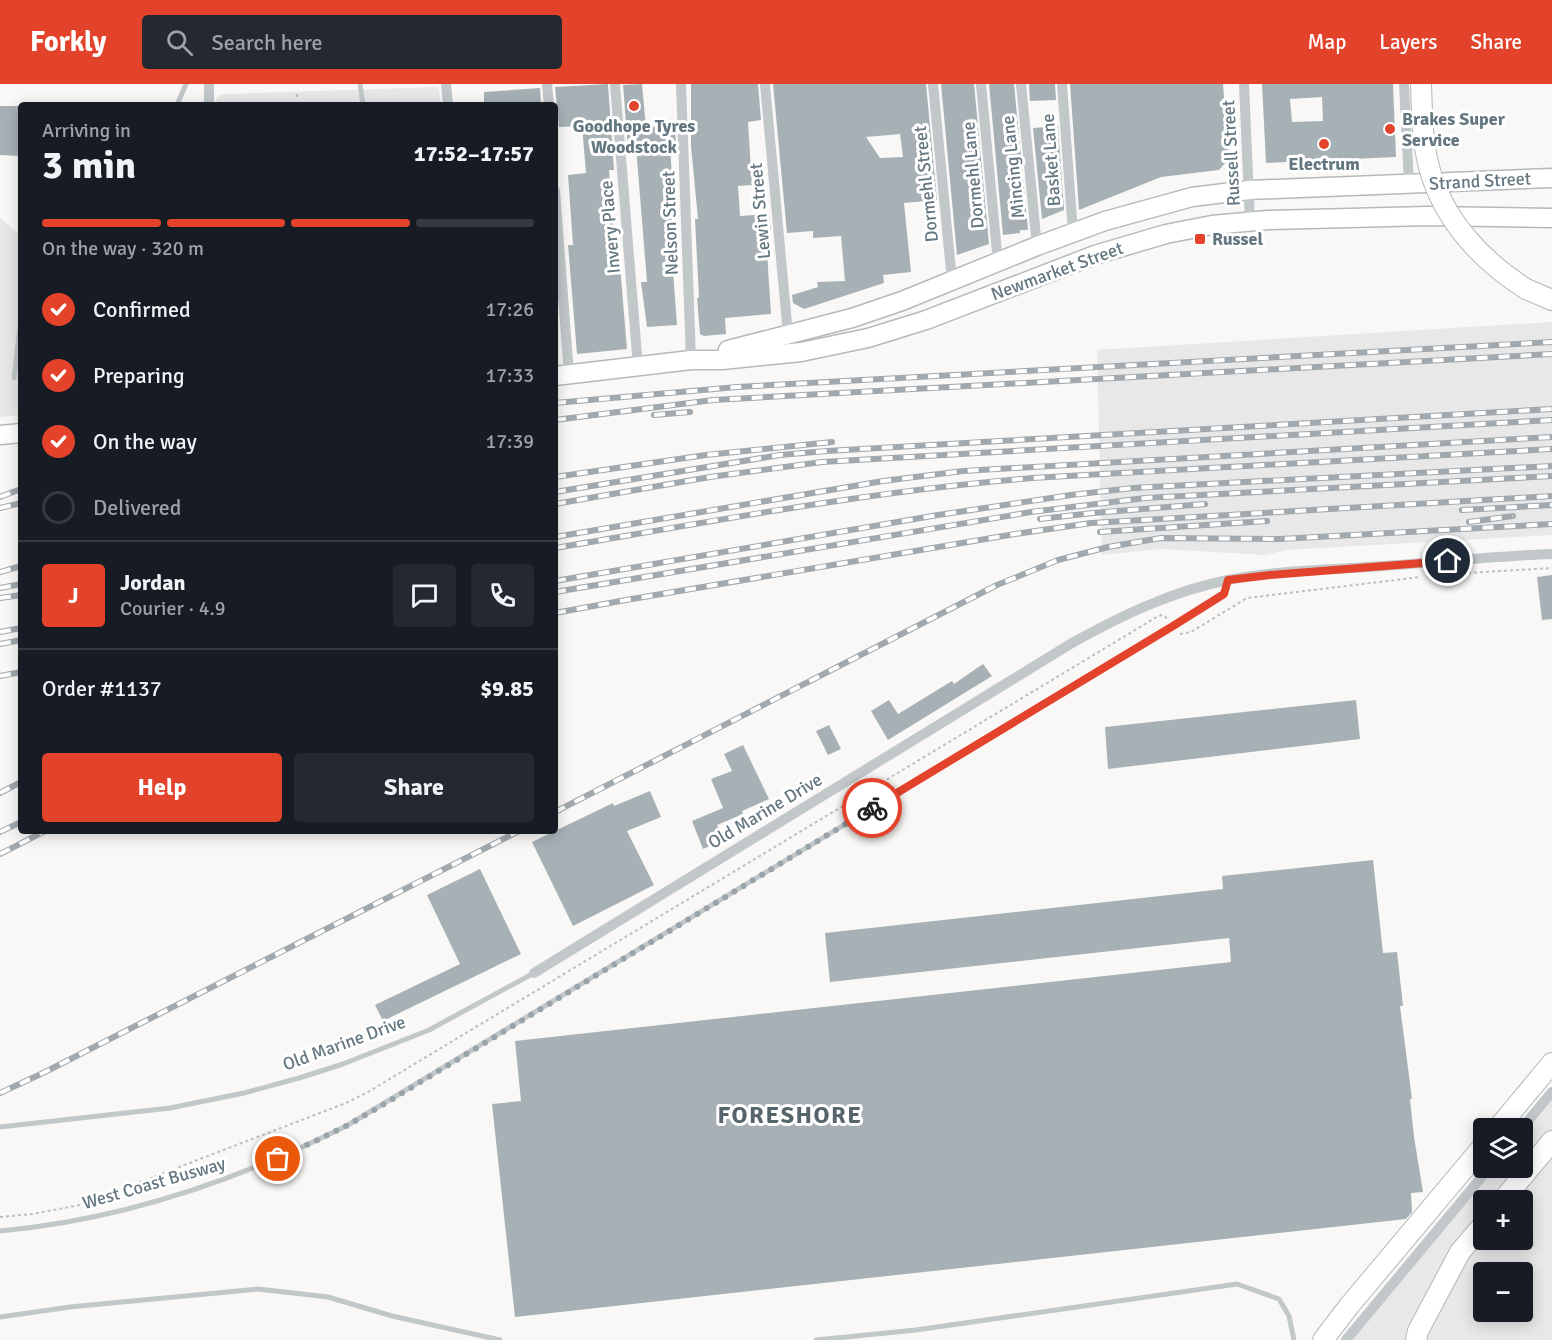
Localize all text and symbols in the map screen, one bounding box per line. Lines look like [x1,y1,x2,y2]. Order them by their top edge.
search box [142,15,562,69]
text: Forkly [30,25,106,59]
icon: search [163,26,196,59]
text: Search here [211,29,322,56]
text: Map [1308,29,1346,55]
text: Layers [1379,29,1437,55]
text: Share [1470,29,1522,55]
marker: Goodhope Tyres Woodstock [627,99,641,113]
street label: Russell Street [1217,99,1245,207]
place label: Brakes Super Service [1402,108,1506,151]
street label: Basket Lane [1037,113,1065,207]
place label: Goodhope Tyres Woodstock [573,115,695,158]
street label: Mincing Lane [997,115,1029,219]
text: Arriving in [42,118,131,143]
street label: Dormehl Lane [957,121,989,229]
marker: Brakes Super Service [1383,122,1397,136]
street label: Dormehl Street [909,125,943,243]
marker: Electrum [1317,137,1331,151]
text: 17:52–17:57 [414,140,534,167]
text: 3 min [42,141,136,189]
place label: Electrum [1288,153,1360,175]
street label: Lewin Street [745,162,775,260]
street label: Strand Street [1428,167,1532,195]
street label: Nelson Street [657,170,683,276]
street label: Invery Place [595,180,625,274]
place label: Russel [1212,228,1264,250]
marker: Russel [1193,232,1207,246]
text: On the way · 320 m [42,236,204,261]
street label: Newmarket Street [988,237,1126,305]
icon: check [42,293,75,326]
text: Confirmed [93,296,191,323]
text: 17:26 [485,297,534,322]
icon: check [42,359,75,392]
text: Preparing [93,362,185,389]
text: 17:33 [485,363,534,388]
icon: check [42,425,75,458]
text: On the way [93,428,197,455]
text: 17:39 [485,429,534,454]
text: Delivered [93,494,181,521]
pin [1422,535,1473,586]
icon: home [1431,544,1464,577]
button: chat [393,564,456,627]
button: phone [471,564,534,627]
text: Jordan [120,569,186,596]
text: J [68,582,79,609]
text: Courier · 4.9 [120,596,226,621]
text: Order #1137 [42,675,162,702]
text: $9.85 [480,675,534,702]
button: Help [42,753,282,822]
button: Share [294,753,534,822]
street label: Old Marine Drive [704,768,826,854]
courier [842,778,902,838]
icon: bike [856,792,889,825]
street label: Old Marine Drive [280,1011,408,1075]
district label: FORESHORE [718,1100,863,1130]
map controls [1473,1118,1533,1322]
button: layers [1473,1118,1533,1178]
pin [252,1133,303,1184]
icon: bag [261,1142,294,1175]
street label: West Coast Busway [80,1152,229,1214]
button: + [1473,1190,1533,1250]
button: − [1473,1262,1533,1322]

